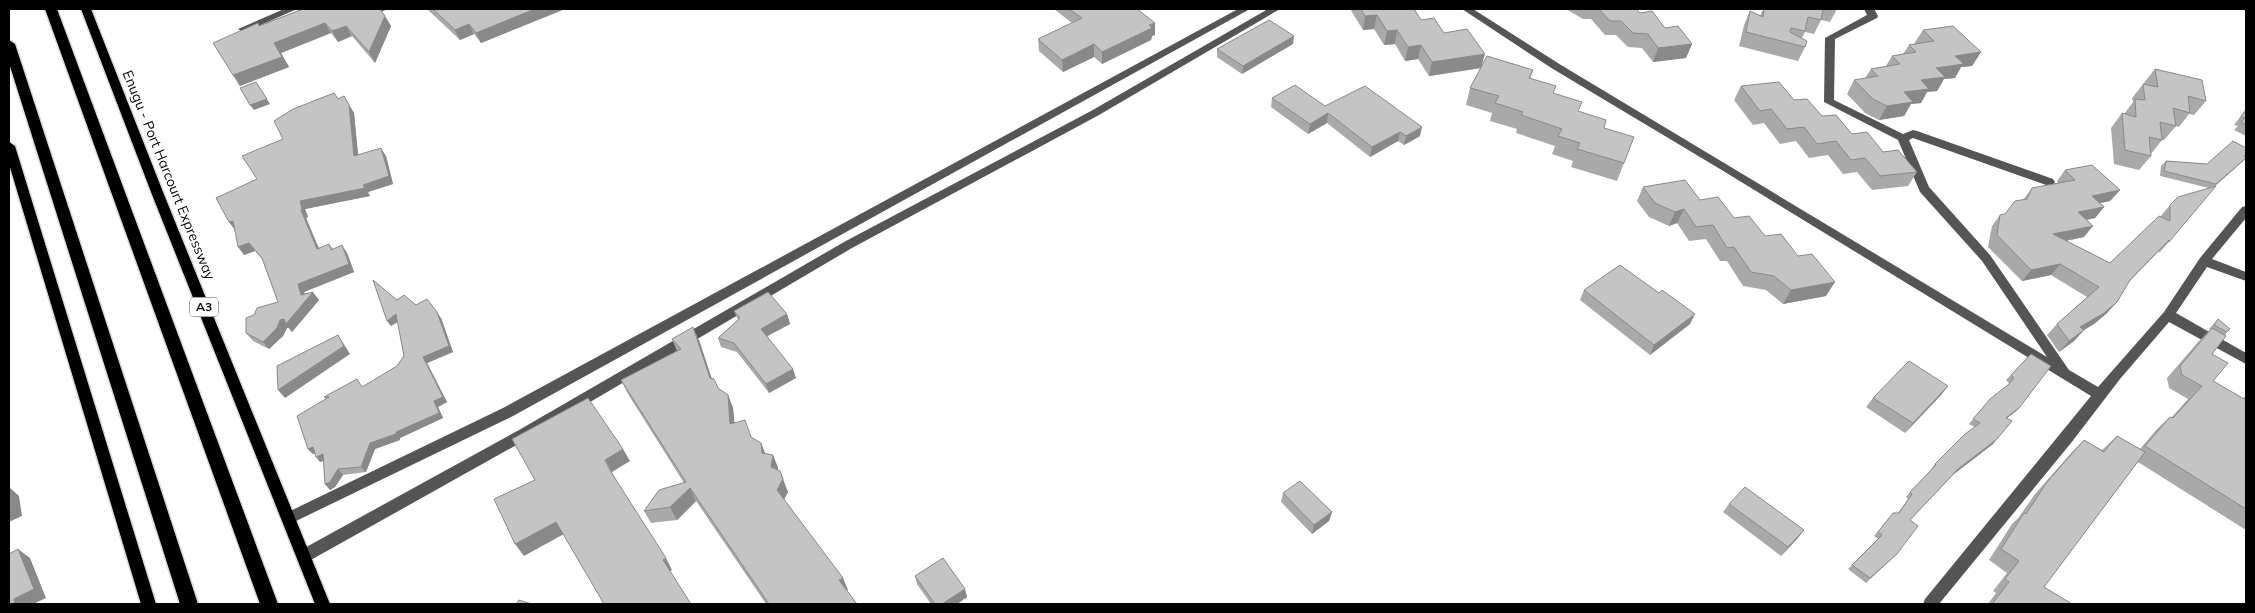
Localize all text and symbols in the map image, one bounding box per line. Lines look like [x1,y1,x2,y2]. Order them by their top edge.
street label: Enugu - Port Harcourt Expressway [119,68,220,283]
road number: A3 [190,298,218,316]

